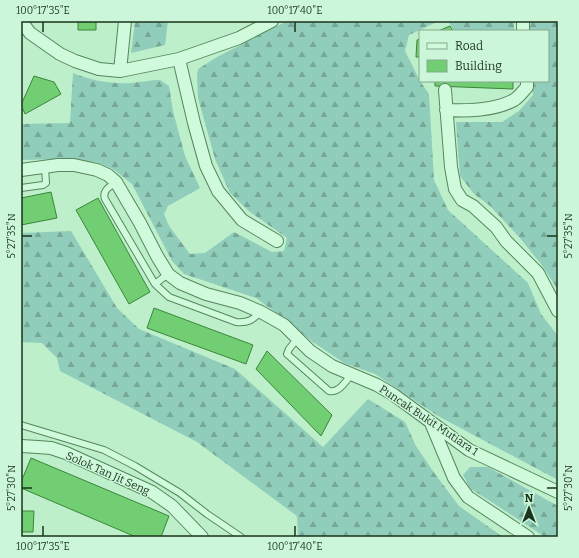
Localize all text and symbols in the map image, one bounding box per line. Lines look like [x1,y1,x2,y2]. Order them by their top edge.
text: 100°17'35"E [16,5,70,17]
text: 100°17'40"E [268,5,322,17]
legend [419,30,549,82]
text: Road [455,39,483,53]
text: Building [455,59,502,73]
text: 5°27'35"N [6,213,18,259]
text: 5°27'35"N [563,213,575,259]
street label: Puncak Bukit Mutiara 1 [377,383,481,459]
street label: Solok Tan Jit Seng [64,449,152,498]
text: 5°27'30"N [6,465,18,511]
text: 5°27'30"N [563,465,575,511]
north arrow [509,488,549,528]
text: N [525,492,534,505]
text: 100°17'35"E [16,541,70,553]
text: 100°17'40"E [268,541,322,553]

